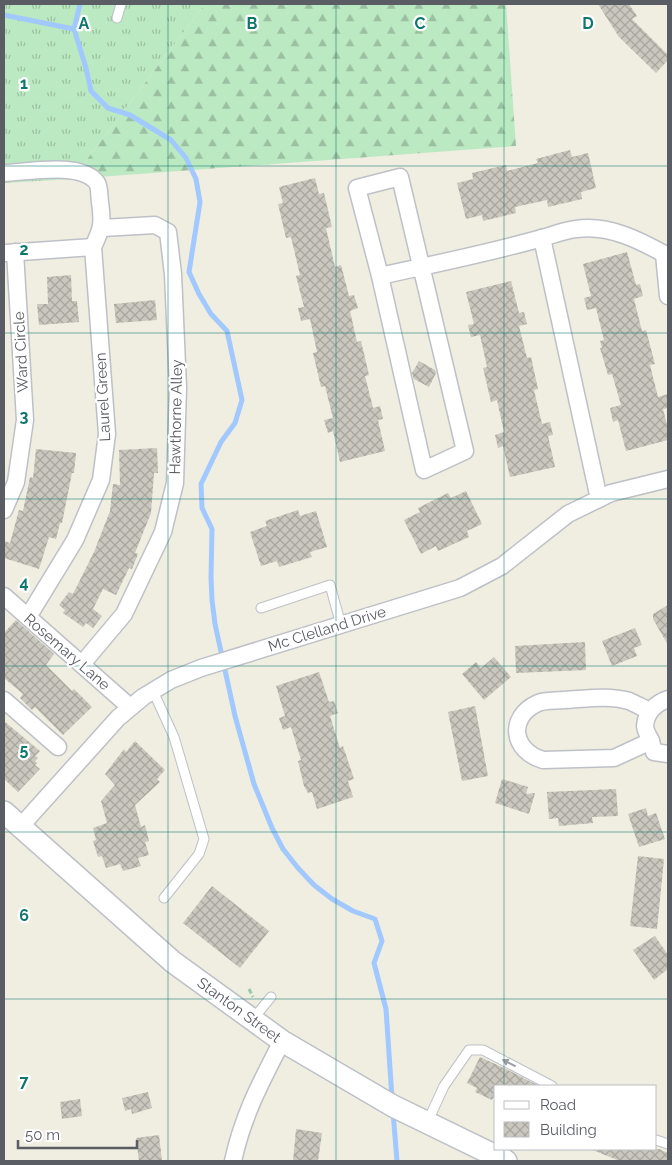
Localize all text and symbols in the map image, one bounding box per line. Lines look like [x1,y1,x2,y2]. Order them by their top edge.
text: A [79,14,90,33]
text: B [247,14,258,33]
text: C [415,14,426,33]
text: D [582,14,594,33]
text: 1 [20,74,28,93]
text: 2 [19,240,29,259]
street label: Ward Circle [10,311,32,393]
street label: Laurel Green [92,352,114,442]
street label: Hawthorne Alley [166,359,186,475]
text: 3 [20,407,29,426]
text: 4 [19,573,29,592]
street label: Mc Clelland Drive [266,602,388,655]
street label: Rosemary Lane [20,610,114,694]
text: 5 [20,740,29,759]
text: 6 [19,906,29,925]
street label: Stanton Street [194,974,284,1046]
one-way arrow [502,1059,516,1067]
text: 7 [20,1072,29,1091]
legend [494,1085,657,1150]
text: Road [540,1096,576,1114]
scale bar [18,1118,136,1150]
text: Building [540,1121,597,1139]
text: 50 m [25,1126,60,1144]

